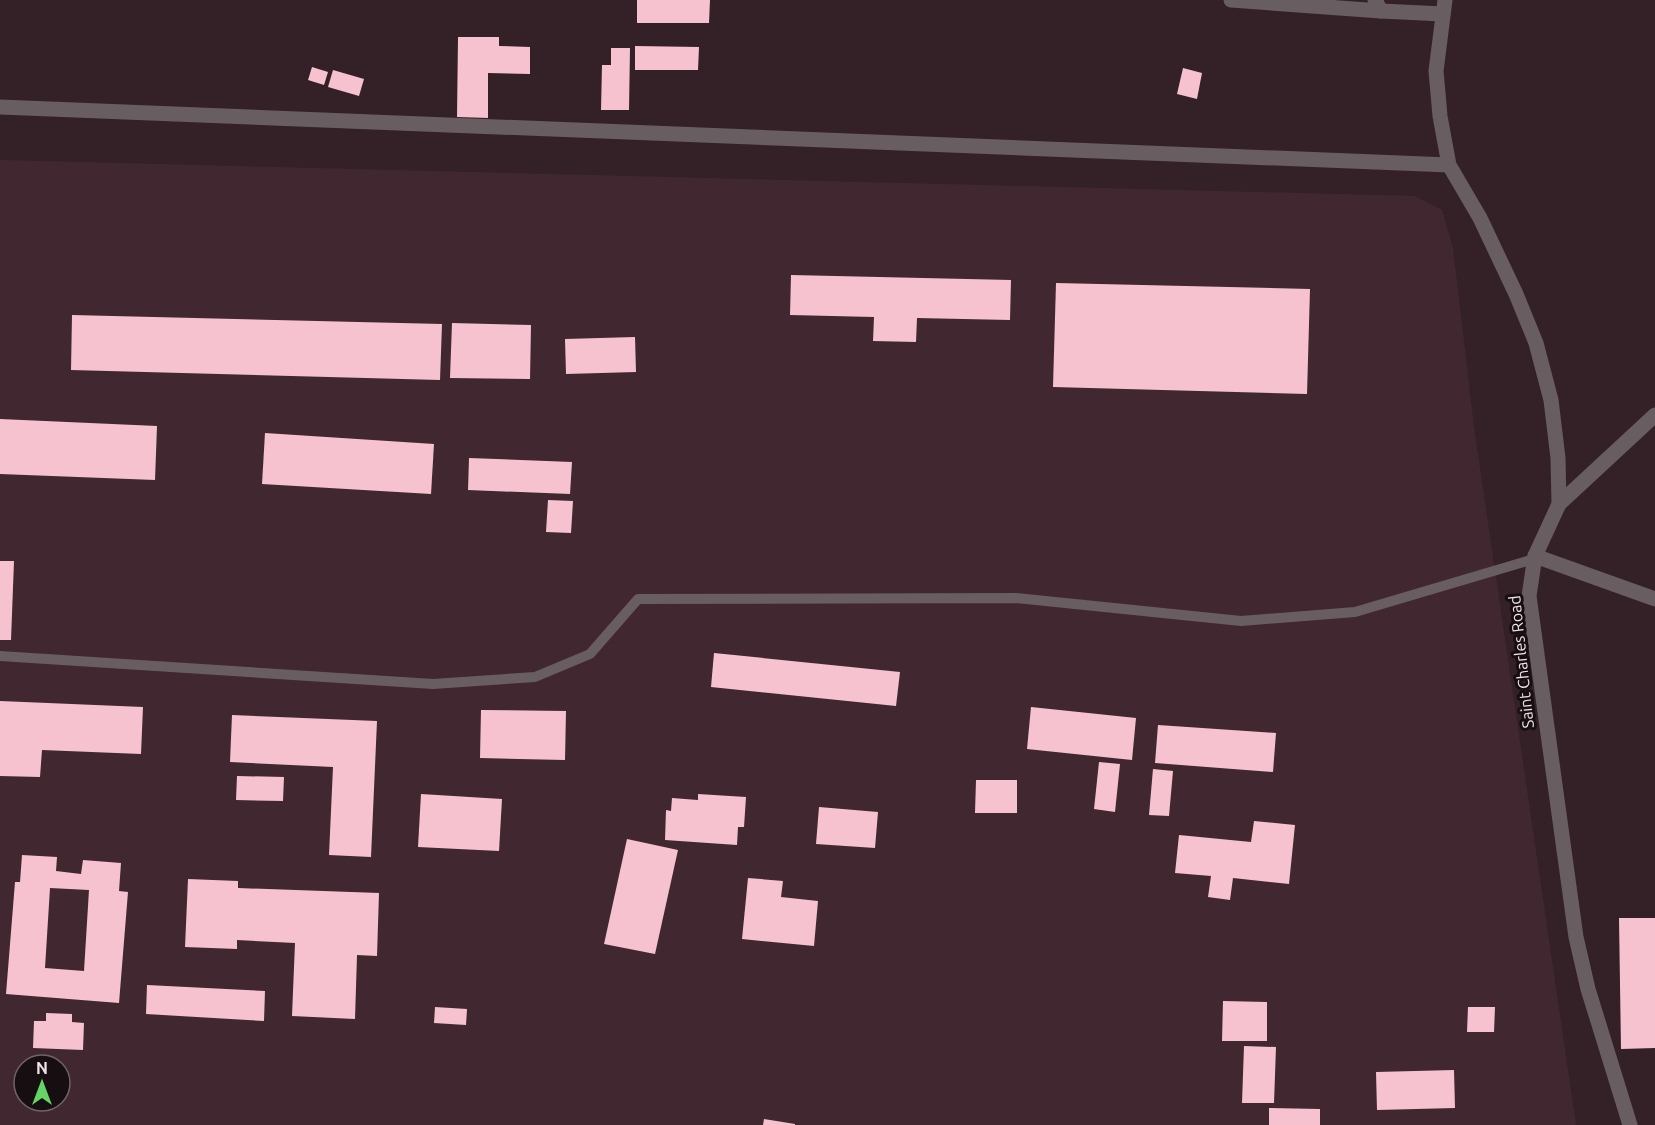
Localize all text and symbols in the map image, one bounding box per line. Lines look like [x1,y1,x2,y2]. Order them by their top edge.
street label: Saint Charles Road [1505,595,1537,729]
north arrow [12,1053,72,1113]
text: N [36,1059,48,1077]

